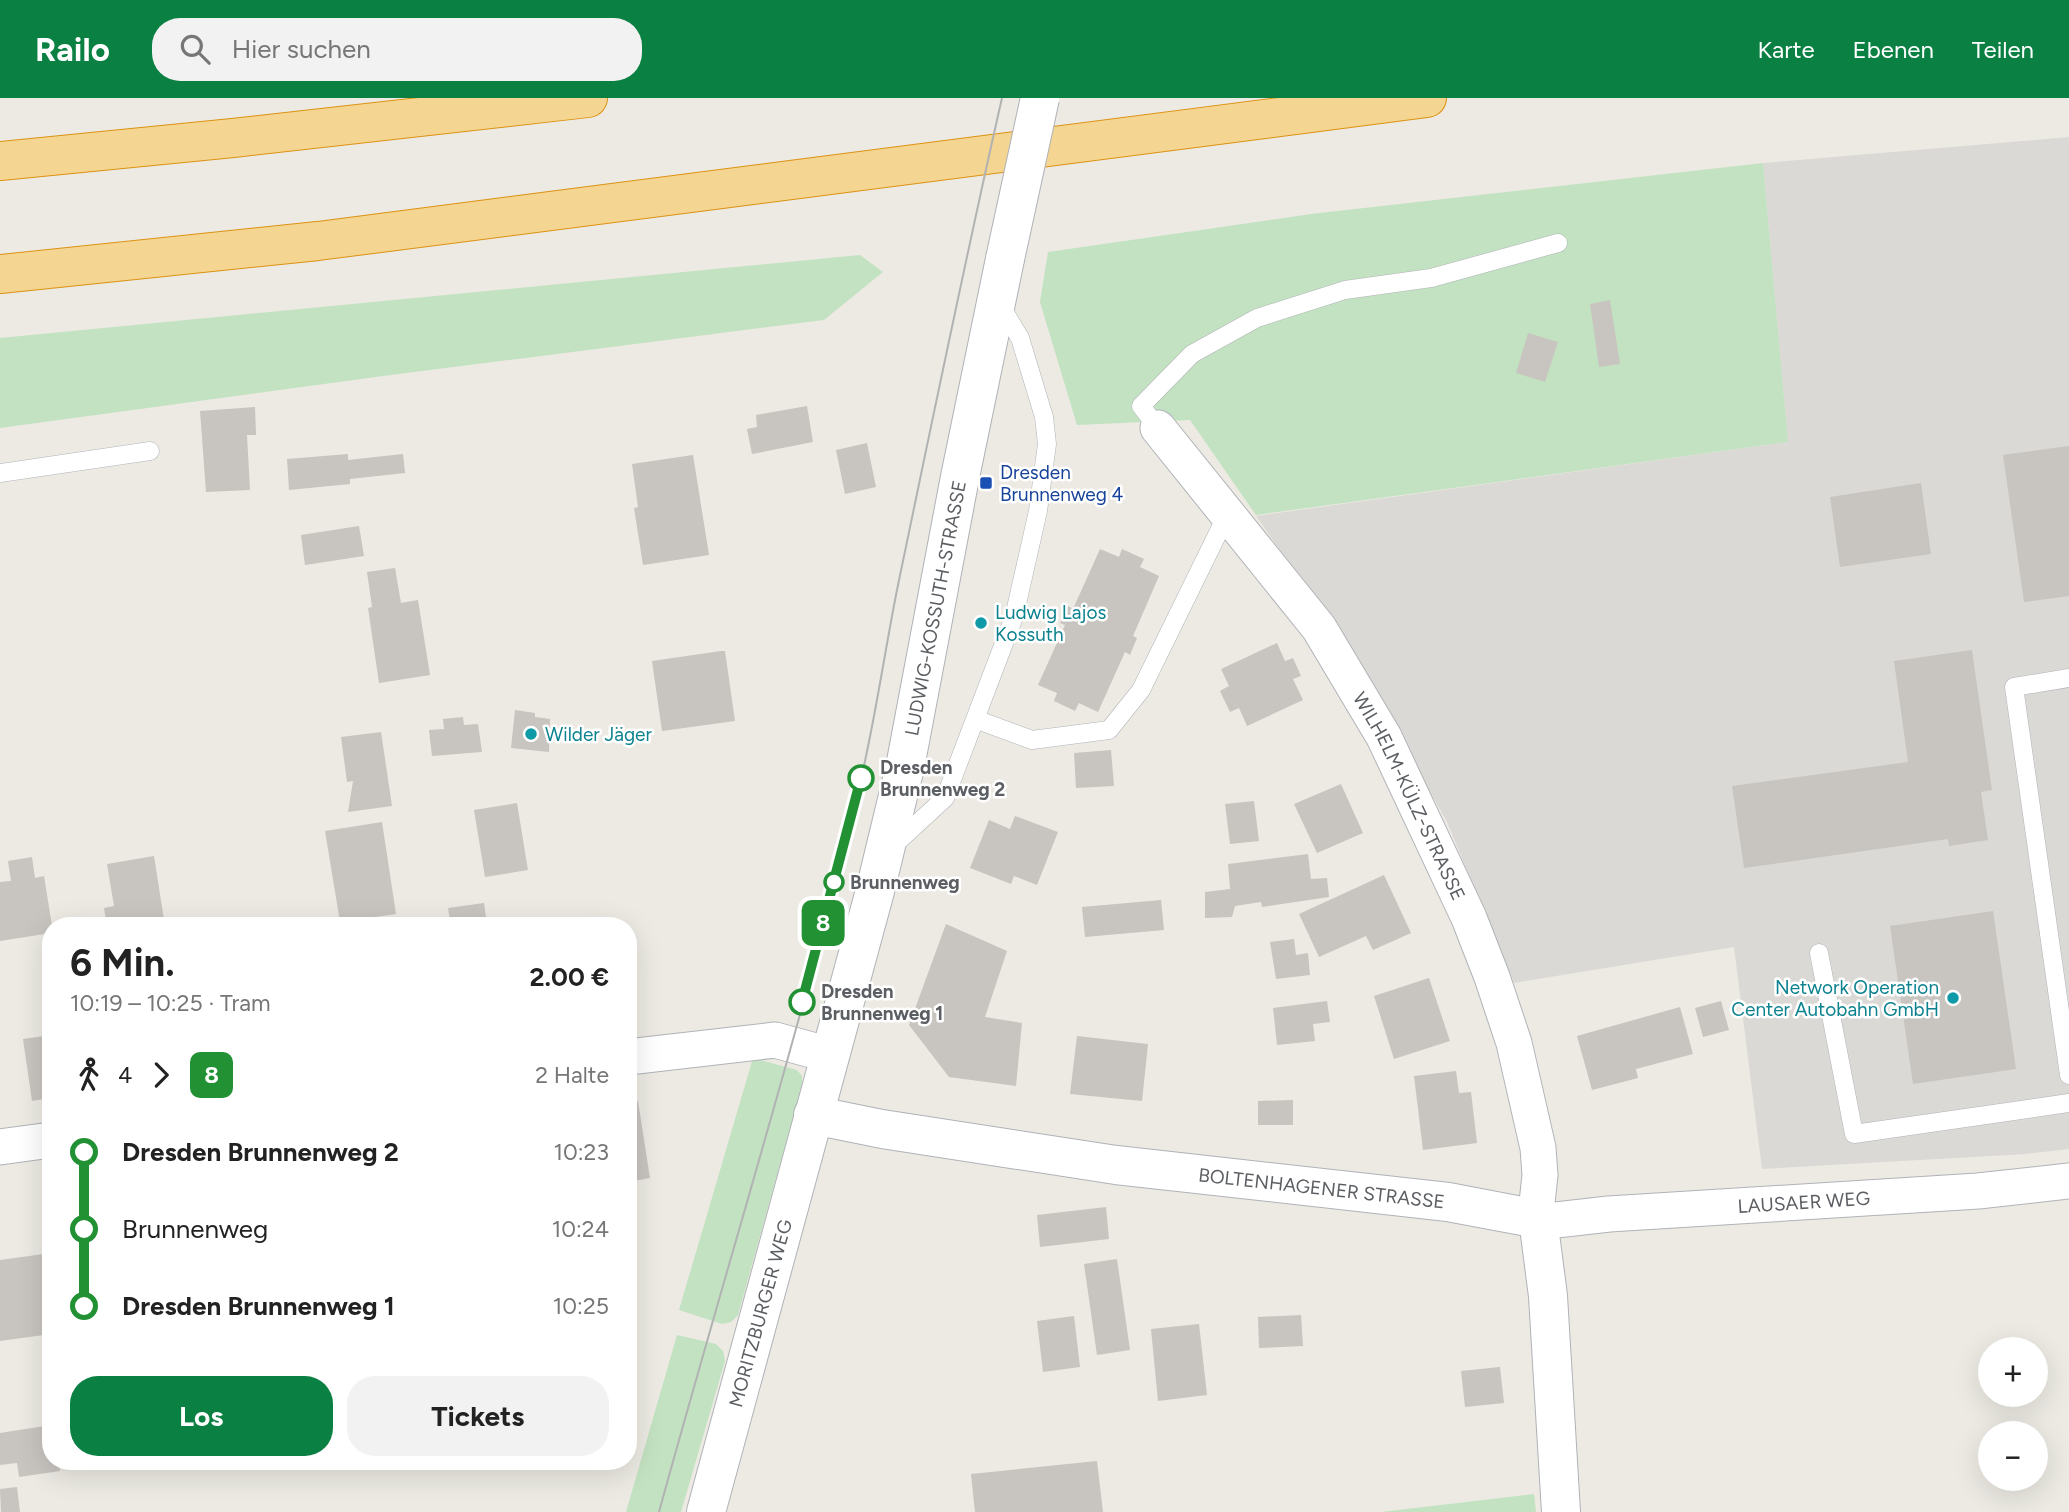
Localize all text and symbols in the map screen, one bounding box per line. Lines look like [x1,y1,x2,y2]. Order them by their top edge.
search box [152,18,642,81]
text: Railo [35,30,110,69]
icon: search [176,30,214,68]
text: Hier suchen [232,33,371,65]
text: Karte [1758,35,1815,64]
text: Ebenen [1853,35,1934,64]
text: Teilen [1972,35,2034,64]
place label: Dresden Brunnenweg 4 [1000,461,1124,506]
marker: Dresden Brunnenweg 4 [978,475,994,491]
street label: LUDWIG-KOSSUTH-STRASSE [900,479,971,738]
place label: Ludwig Lajos Kossuth [995,601,1106,646]
marker: Ludwig Lajos Kossuth [973,615,989,631]
street label: WILHELM-KÜLZ-STRASSE [1348,688,1470,904]
place label: Wilder Jäger [545,723,652,746]
marker: Wilder Jäger [523,726,539,742]
place label: Dresden Brunnenweg 2 [880,756,1005,801]
marker: Dresden Brunnenweg 2 [848,765,874,791]
place label: Brunnenweg [850,871,960,894]
marker: Brunnenweg [824,872,844,892]
line badge: 8 [800,900,846,946]
text: 8 [816,908,830,937]
text: 6 Min. [70,940,175,986]
text: 2.00 € [530,961,609,993]
place label: Network Operation Center Autobahn GmbH [1731,976,1939,1021]
place label: Dresden Brunnenweg 1 [821,980,943,1025]
text: 10:19 – 10:25 · Tram [70,989,271,1017]
marker: Dresden Brunnenweg 1 [789,989,815,1015]
marker: Network Operation Center Autobahn GmbH [1945,990,1961,1006]
icon: walk [70,1056,108,1094]
icon: forward [142,1056,180,1094]
text: 8 [204,1060,219,1089]
text: 4 [118,1061,132,1089]
text: 2 Halte [535,1061,609,1089]
text: Dresden Brunnenweg 2 [122,1136,399,1168]
text: 10:23 [554,1138,609,1166]
street label: BOLTENHAGENER STRASSE [1197,1163,1446,1214]
street label: LAUSAER WEG [1737,1187,1871,1218]
text: Brunnenweg [122,1213,268,1245]
text: 10:24 [552,1215,609,1243]
street label: MORITZBURGER WEG [724,1217,797,1410]
text: Dresden Brunnenweg 1 [122,1290,395,1322]
text: 10:25 [553,1292,609,1320]
map controls [1978,1337,2048,1491]
button: + [1978,1337,2048,1407]
button: Los [70,1376,333,1456]
button: Tickets [347,1376,609,1456]
button: − [1978,1421,2048,1491]

